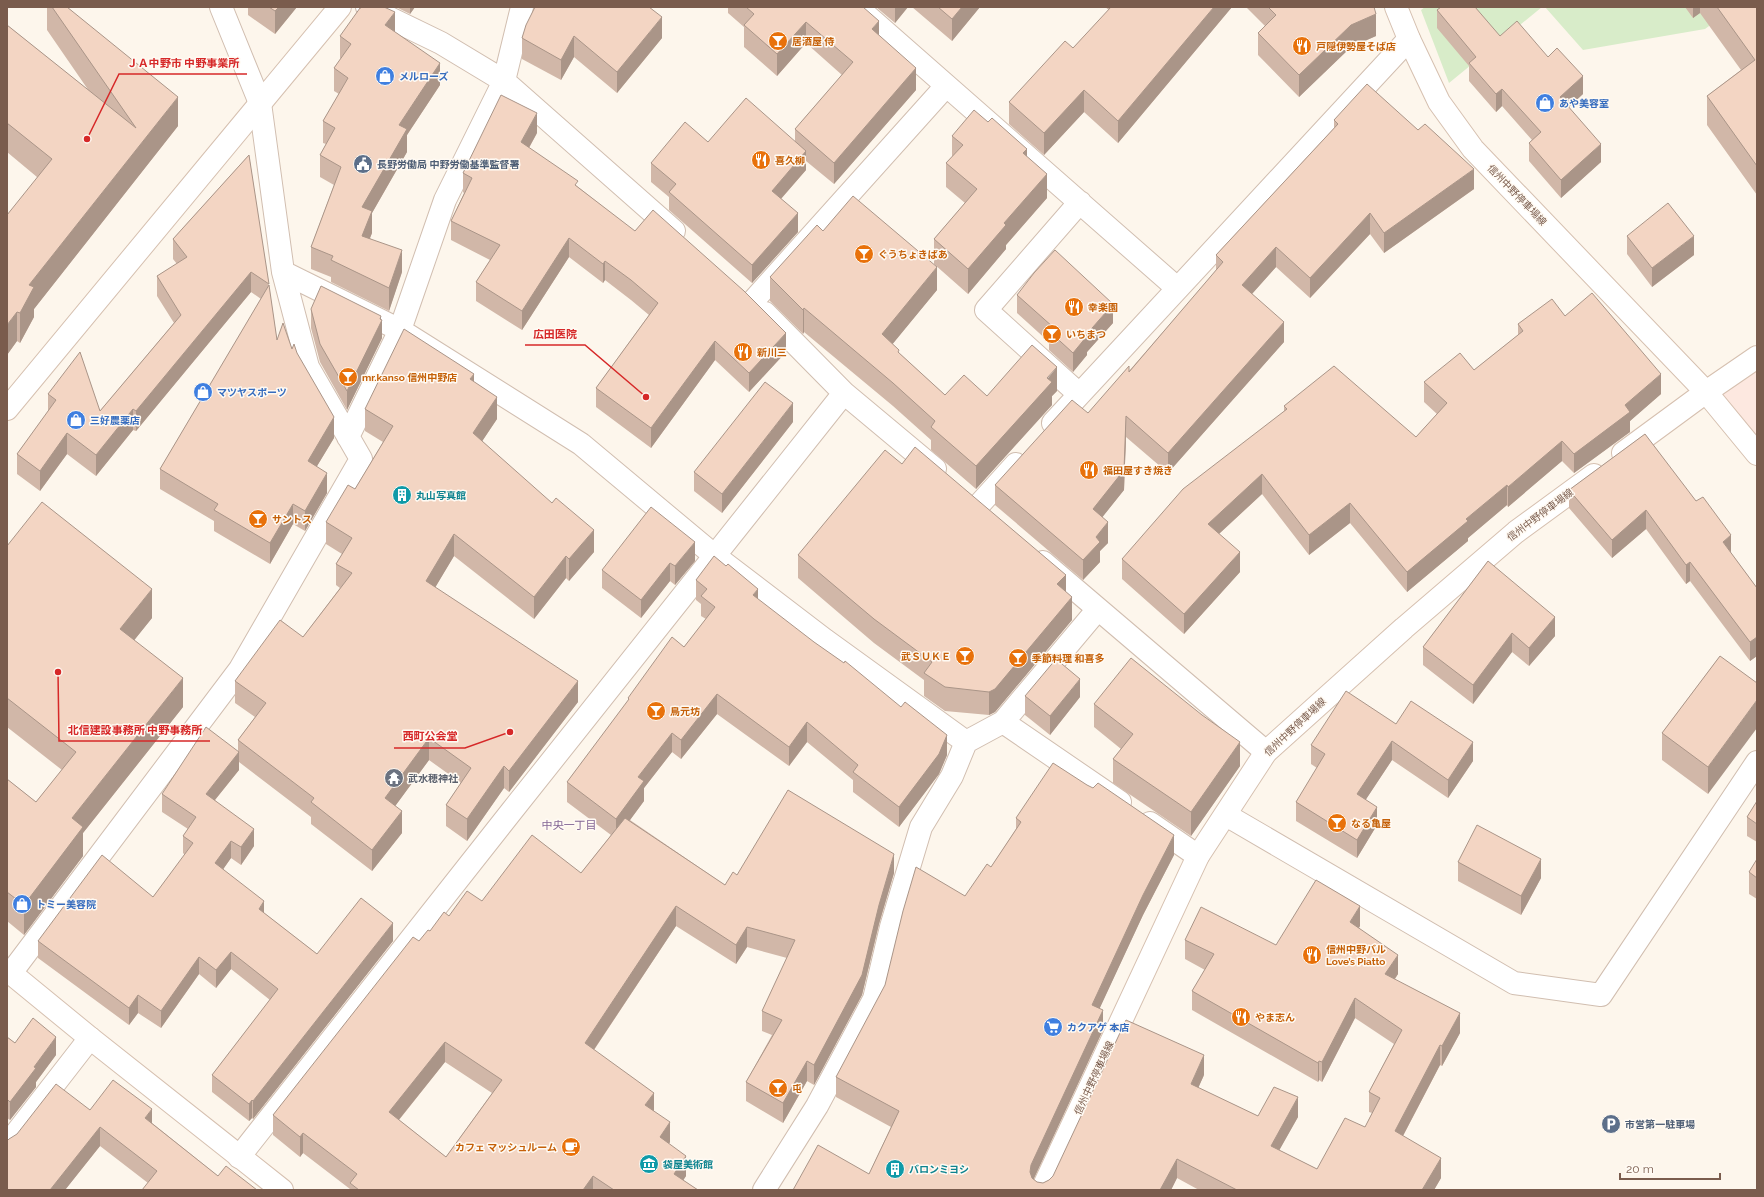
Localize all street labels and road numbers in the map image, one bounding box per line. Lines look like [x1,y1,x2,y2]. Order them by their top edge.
street label: 信州中野停車場線 [1485,162,1549,228]
street label: 信州中野停車場線 [1505,487,1575,543]
street label: 信州中野停車場線 [1262,696,1328,758]
street label: 信州中野停車場線 [1072,1039,1116,1117]

